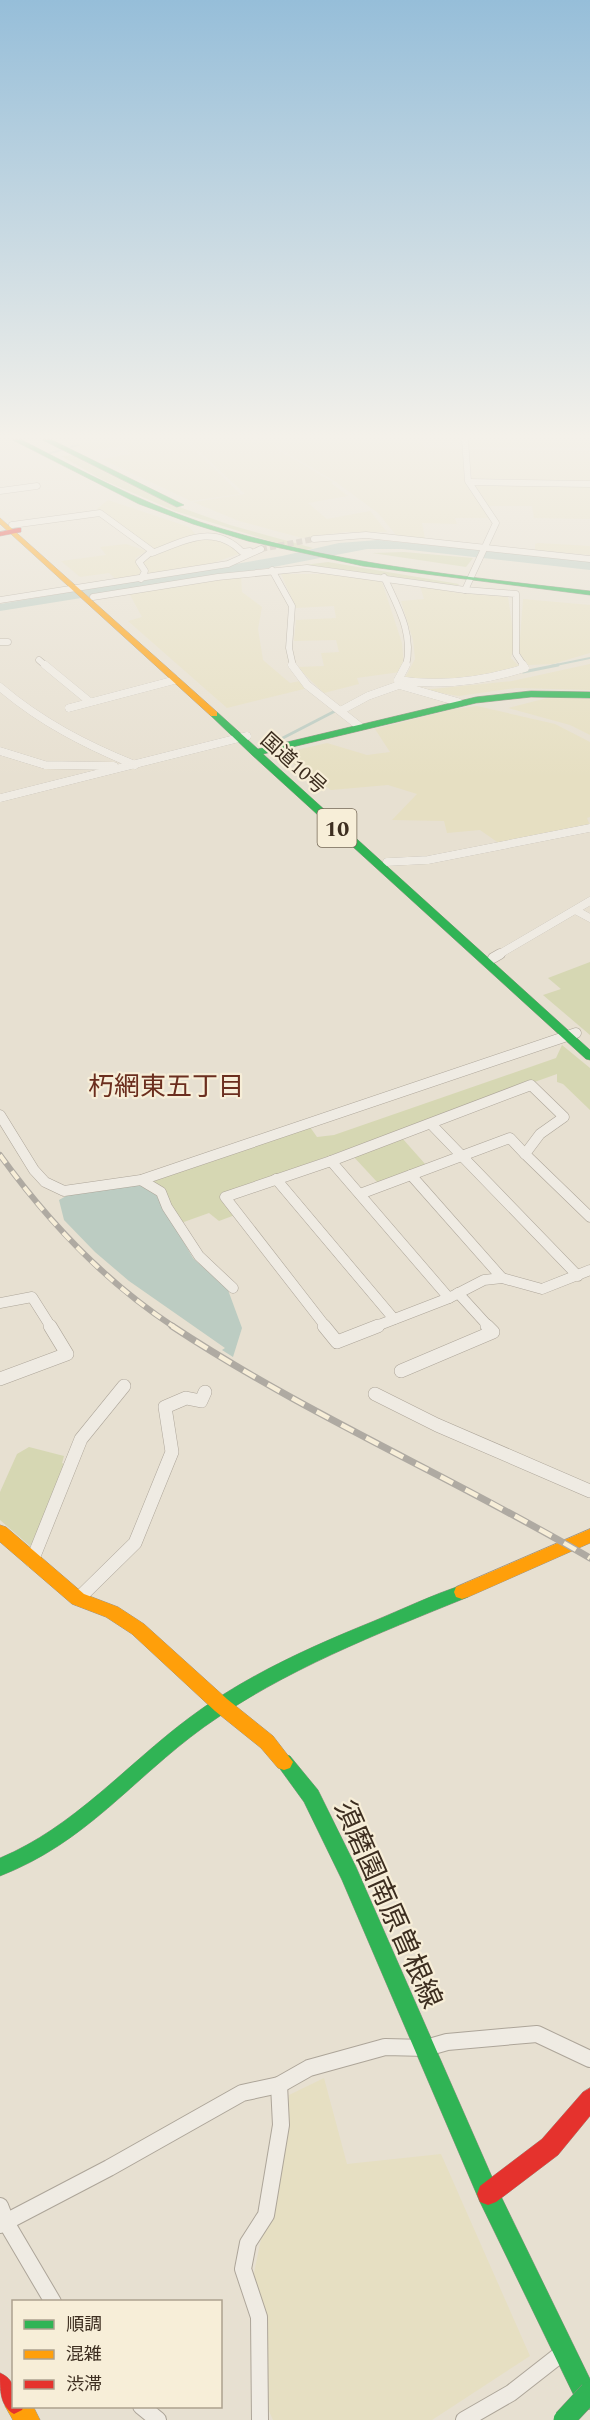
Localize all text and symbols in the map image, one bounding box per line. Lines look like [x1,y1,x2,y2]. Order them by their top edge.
street label: 国道10号 [254,726,333,802]
road number: 10 [318,809,356,847]
district label: 朽網東五丁目 [88,1067,244,1107]
street label: 須磨園南原曽根線 [322,1794,453,2016]
legend [12,2300,222,2408]
text: 順調 [66,2311,102,2338]
text: 混雑 [66,2341,102,2368]
text: 渋滞 [66,2371,102,2398]

